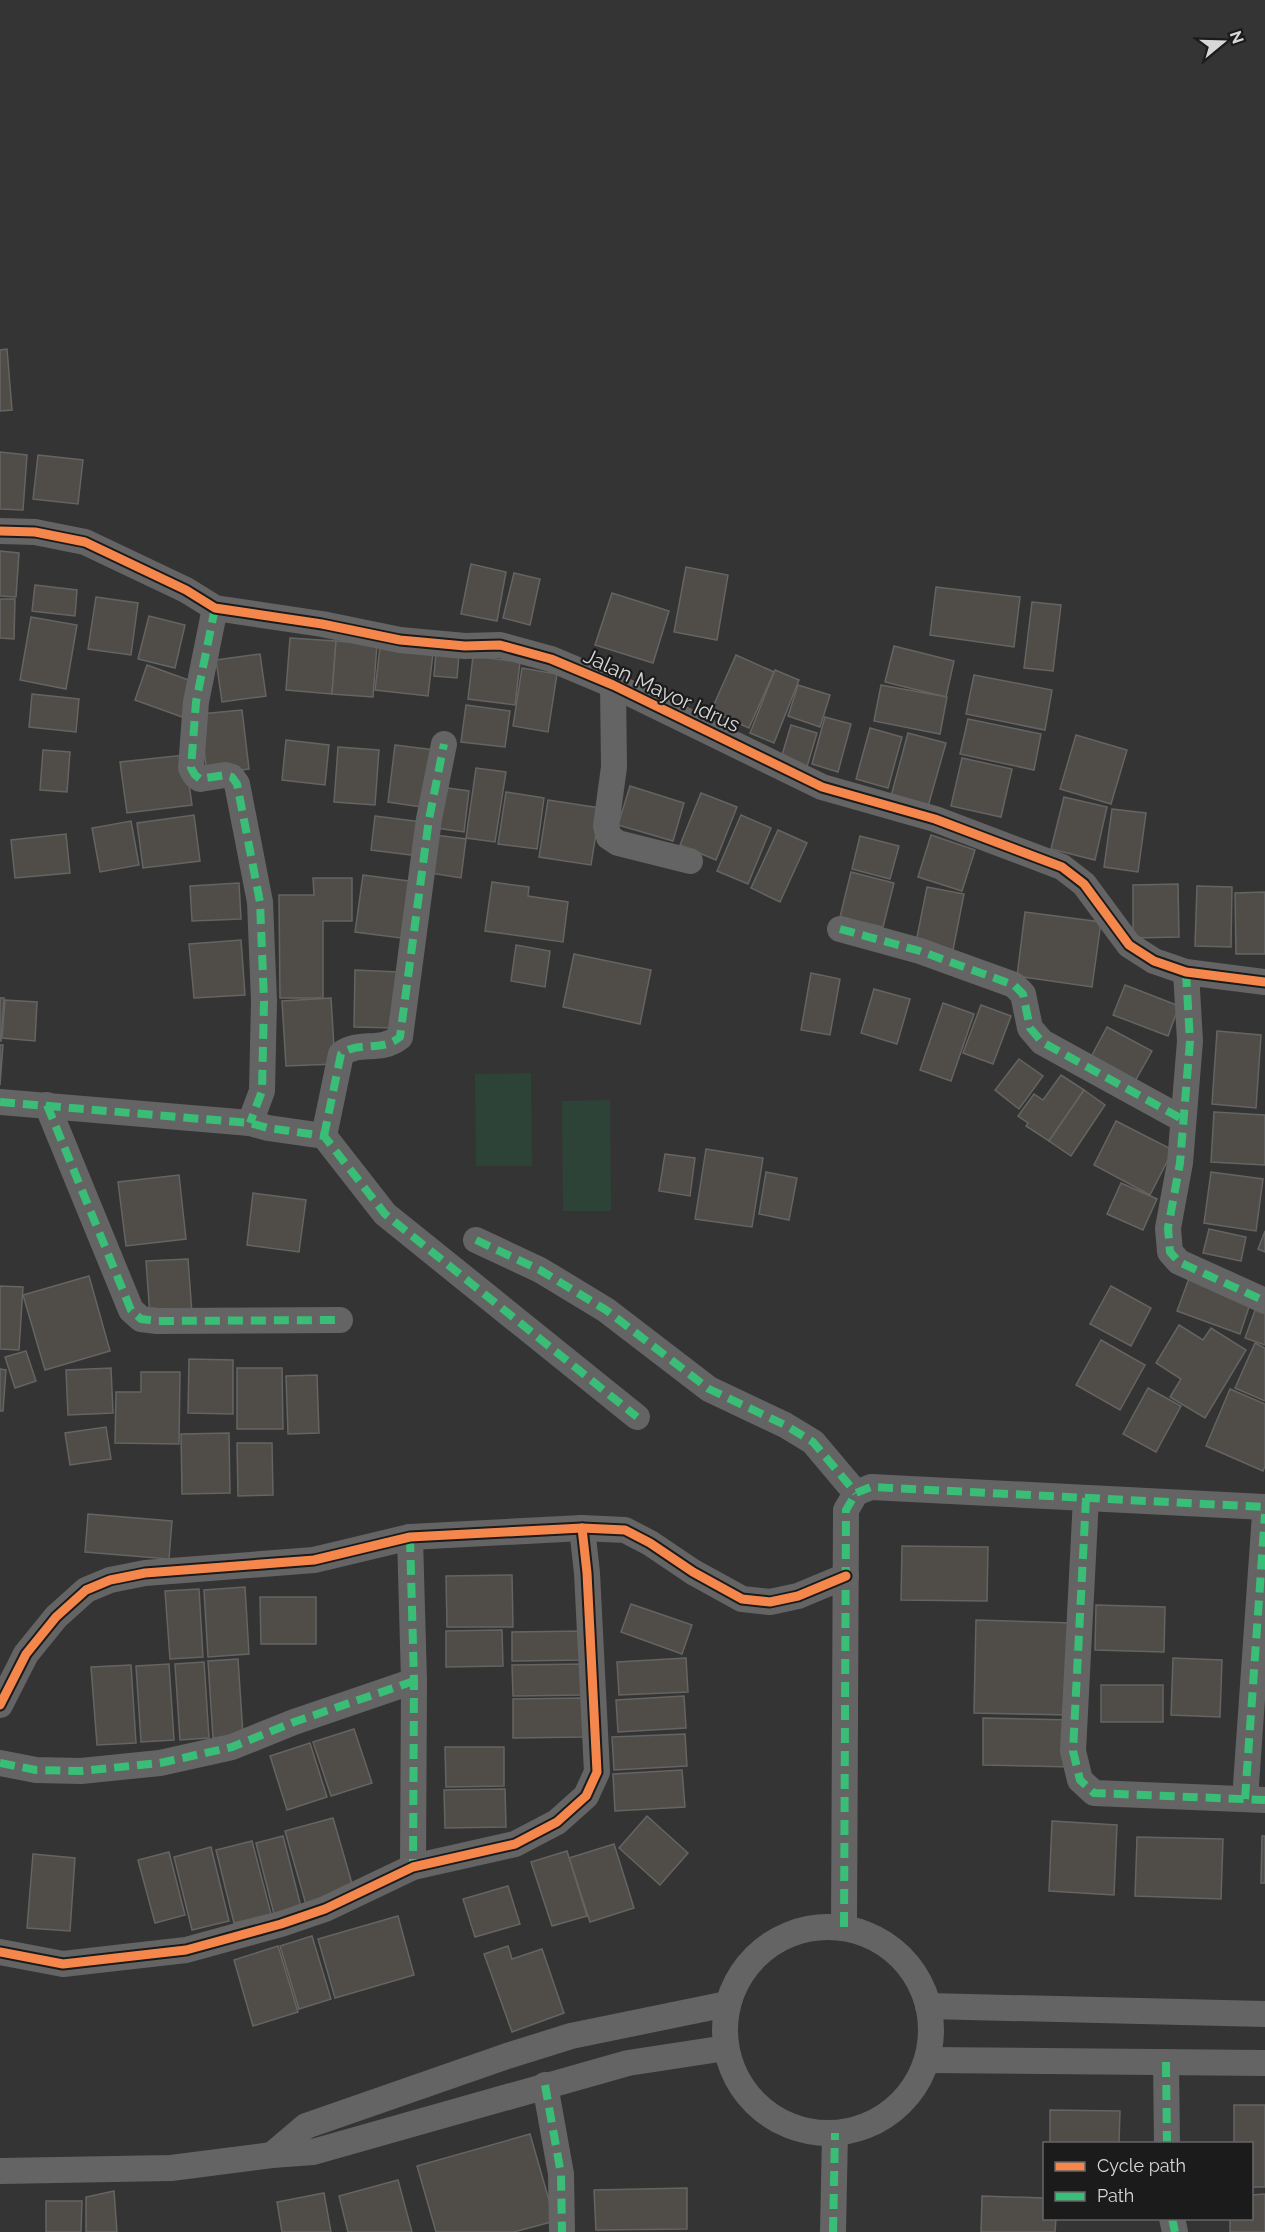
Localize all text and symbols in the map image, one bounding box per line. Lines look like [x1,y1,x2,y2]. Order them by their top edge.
north arrow [1193,12,1253,72]
text: N [1226,28,1248,46]
street label: Jalan Mayor Idrus [580,643,744,737]
legend [1043,2142,1253,2220]
text: Cycle path [1097,2155,1186,2176]
text: Path [1097,2185,1134,2206]

